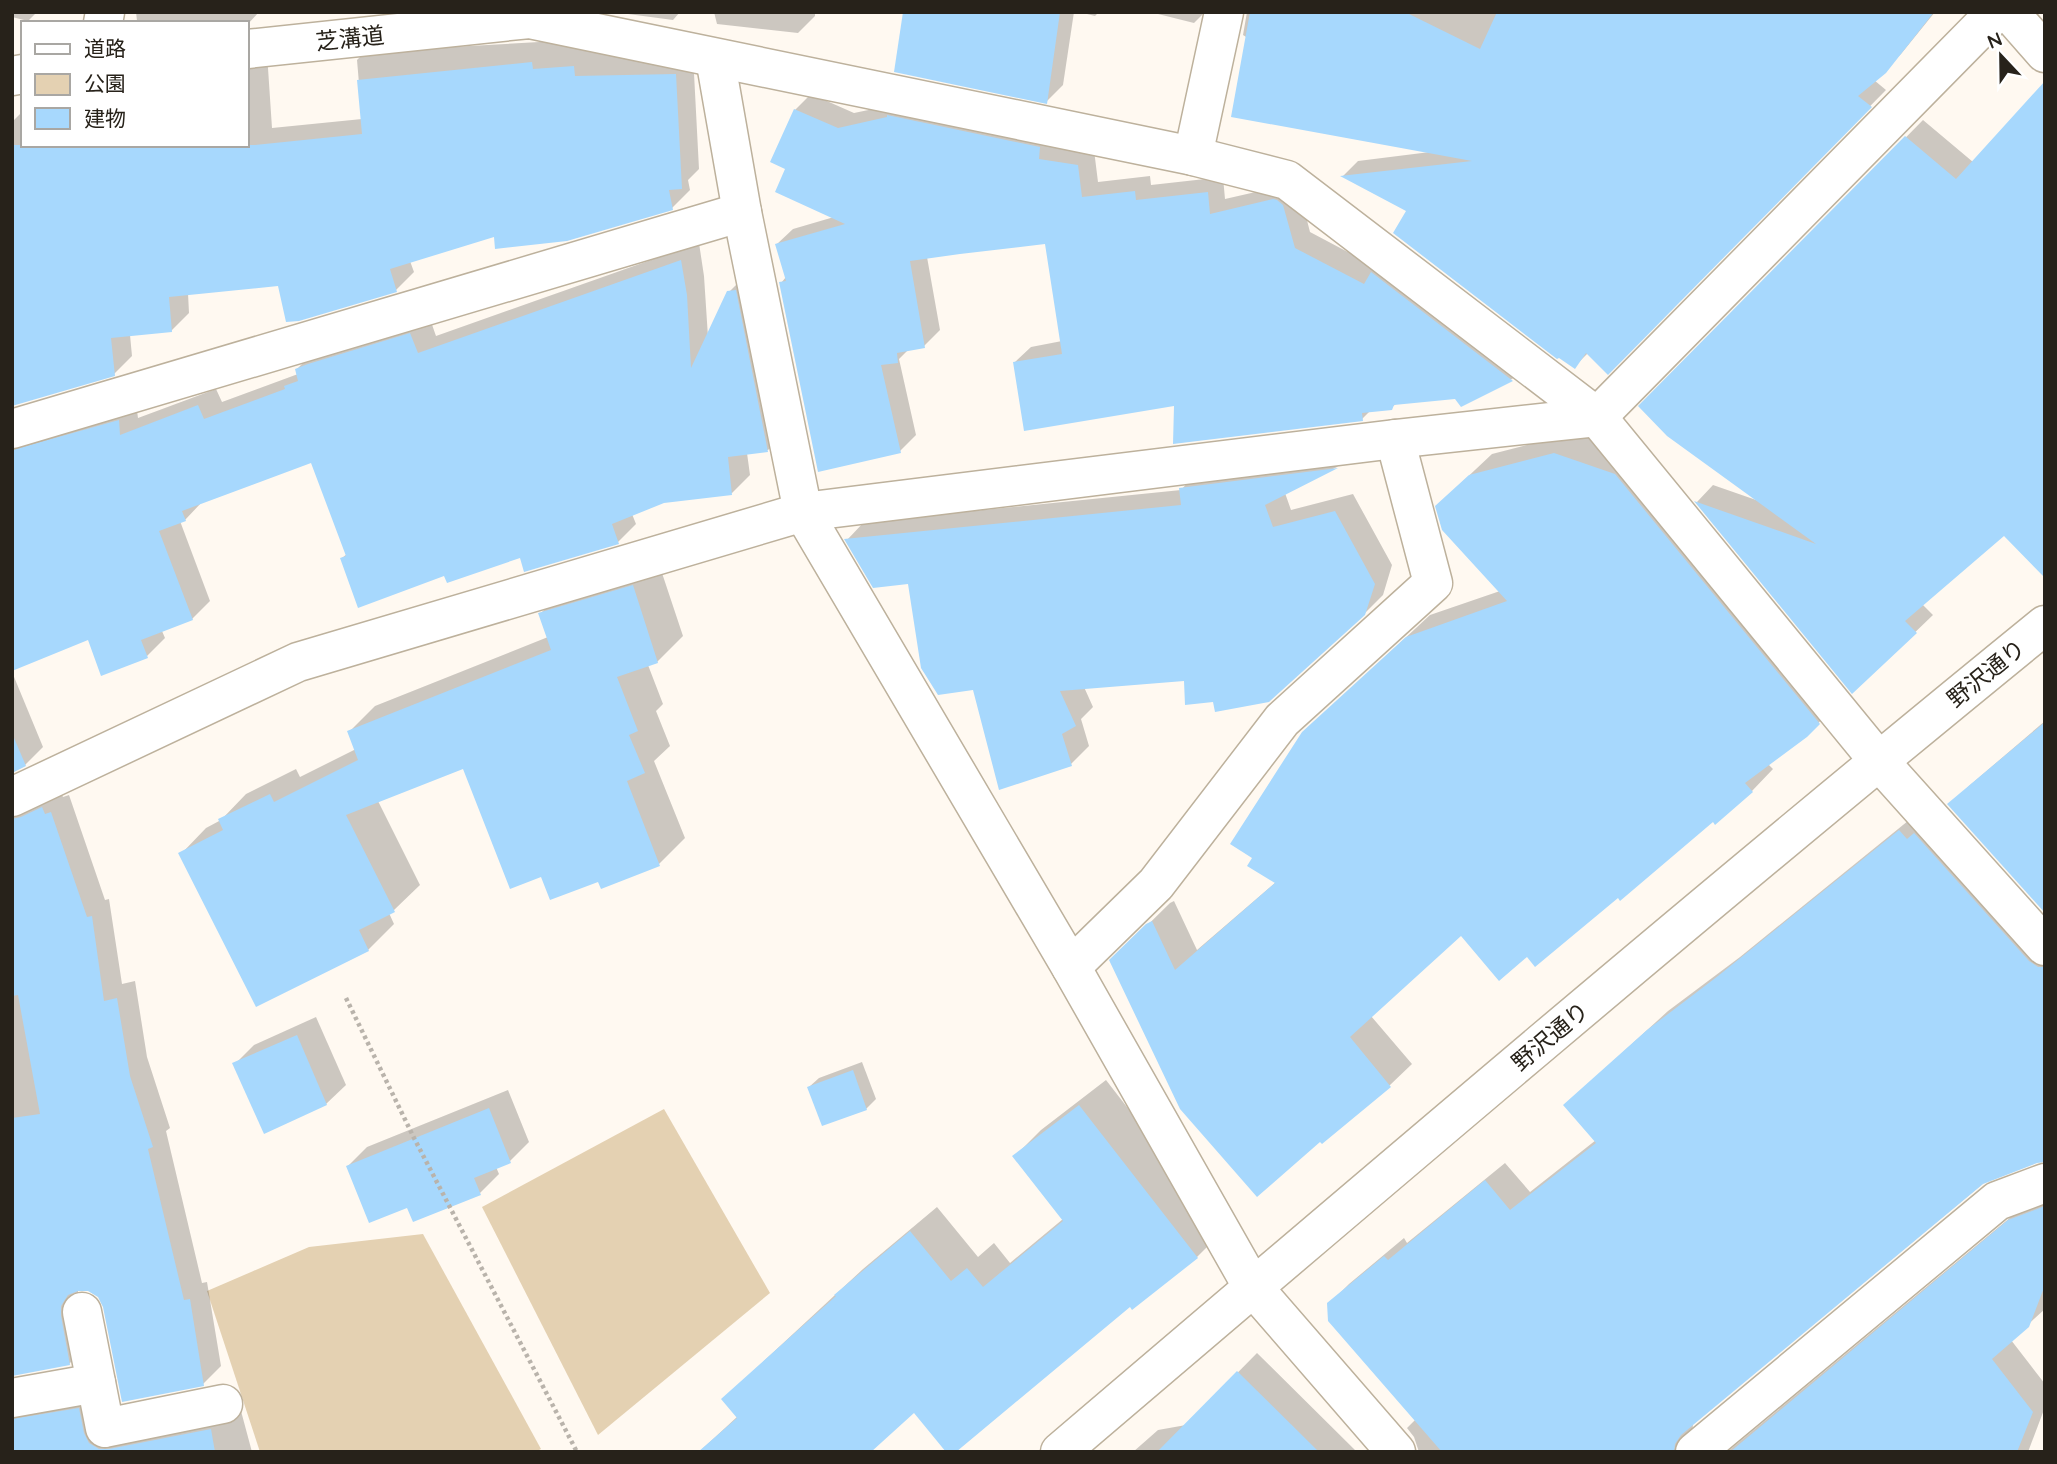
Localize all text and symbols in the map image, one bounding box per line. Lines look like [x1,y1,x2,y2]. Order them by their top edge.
street label: 芝溝道 [314,20,386,56]
legend [21,21,248,147]
north arrow [1966,21,2036,91]
text: N [1984,26,2006,54]
text: 道路 [84,35,126,61]
text: 公園 [84,70,126,96]
text: 建物 [84,105,126,131]
street label: 野沢通り [1941,633,2031,713]
street label: 野沢通り [1505,995,1595,1077]

